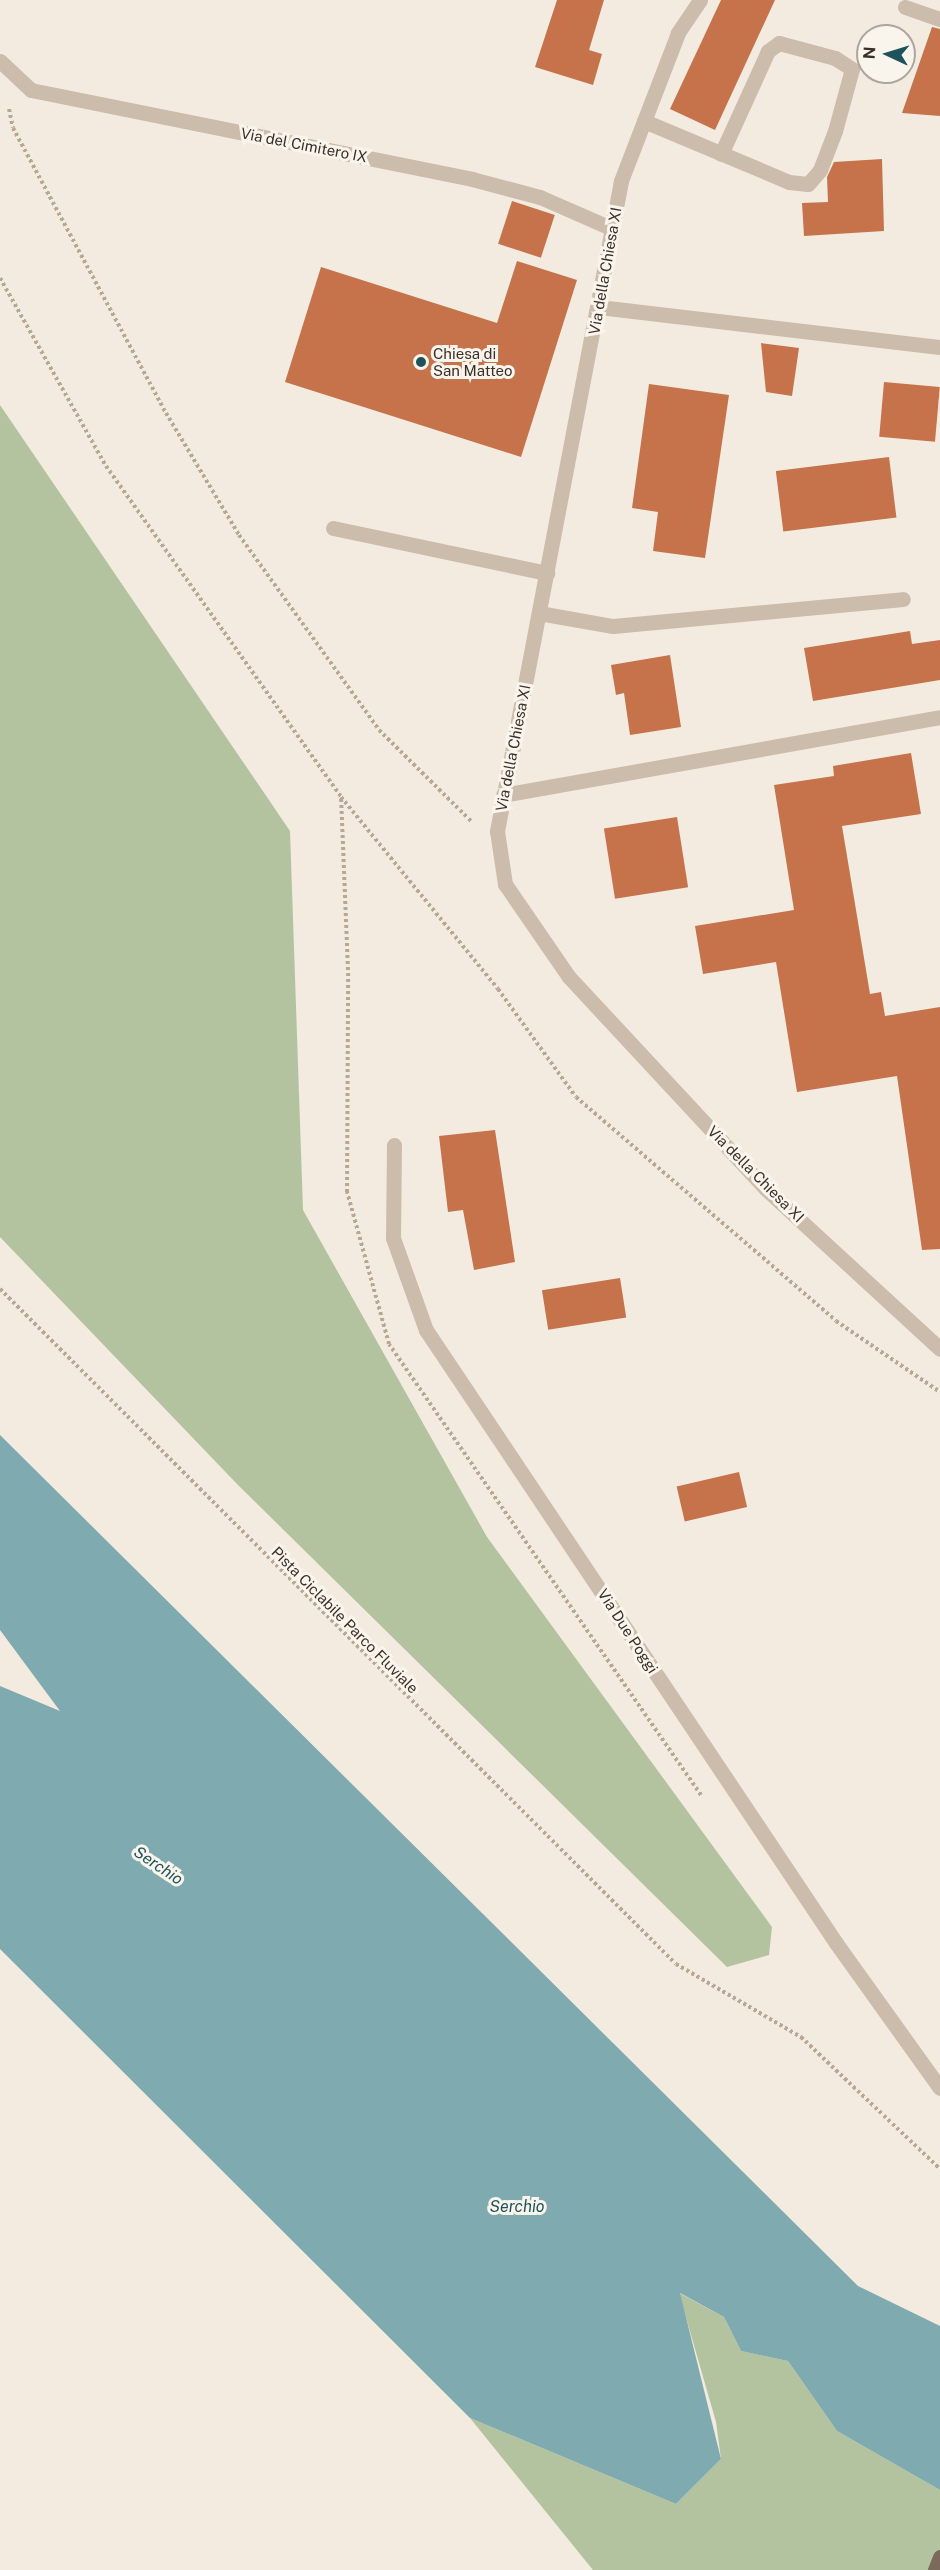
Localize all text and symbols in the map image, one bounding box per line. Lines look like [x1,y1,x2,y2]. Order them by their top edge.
north arrow [856,24,916,84]
text: N [860,46,879,60]
street label: Via del Cimitero IX [239,124,369,166]
street label: Via della Chiesa XI [585,206,625,336]
place label: Chiesa di San Matteo [433,344,513,379]
marker: Chiesa di San Matteo [414,355,428,369]
street label: Via della Chiesa XI [492,683,534,813]
street label: Via della Chiesa XI [704,1122,808,1226]
street label: Pista Ciclabile Parco Fluviale [268,1543,422,1697]
street label: Via Due Poggi [594,1585,662,1677]
water label: Serchio [130,1843,186,1889]
water label: Serchio [489,2197,545,2217]

